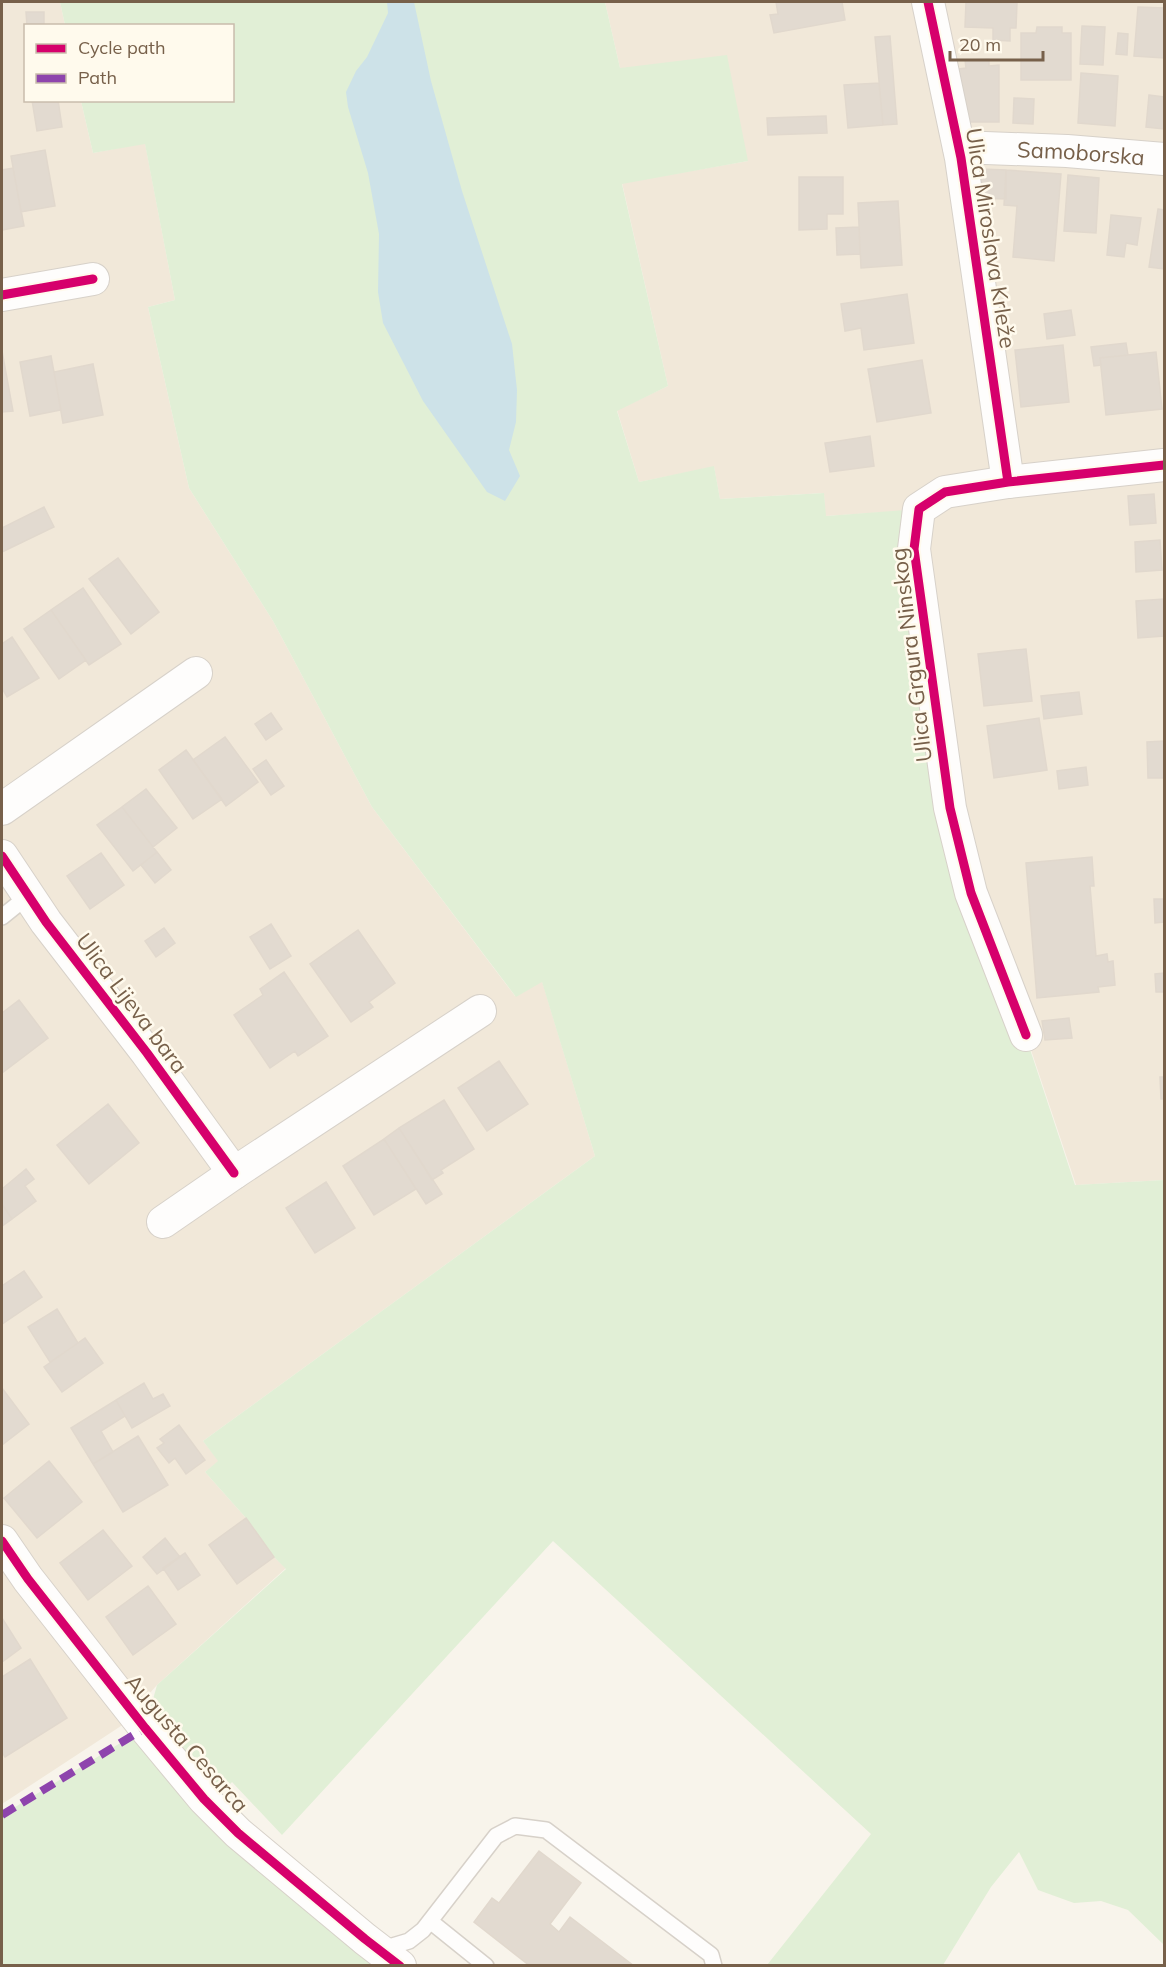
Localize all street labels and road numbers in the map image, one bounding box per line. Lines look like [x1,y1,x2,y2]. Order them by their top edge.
street label: Ulica Miroslava Krleže [960,126,1022,350]
street label: Samoborska [1017,135,1146,171]
street label: Ulica Grgura Ninskog [884,546,938,764]
street label: Ulica Lijeva bara [70,927,194,1079]
street label: Augusta Cesarca [119,1668,255,1818]

